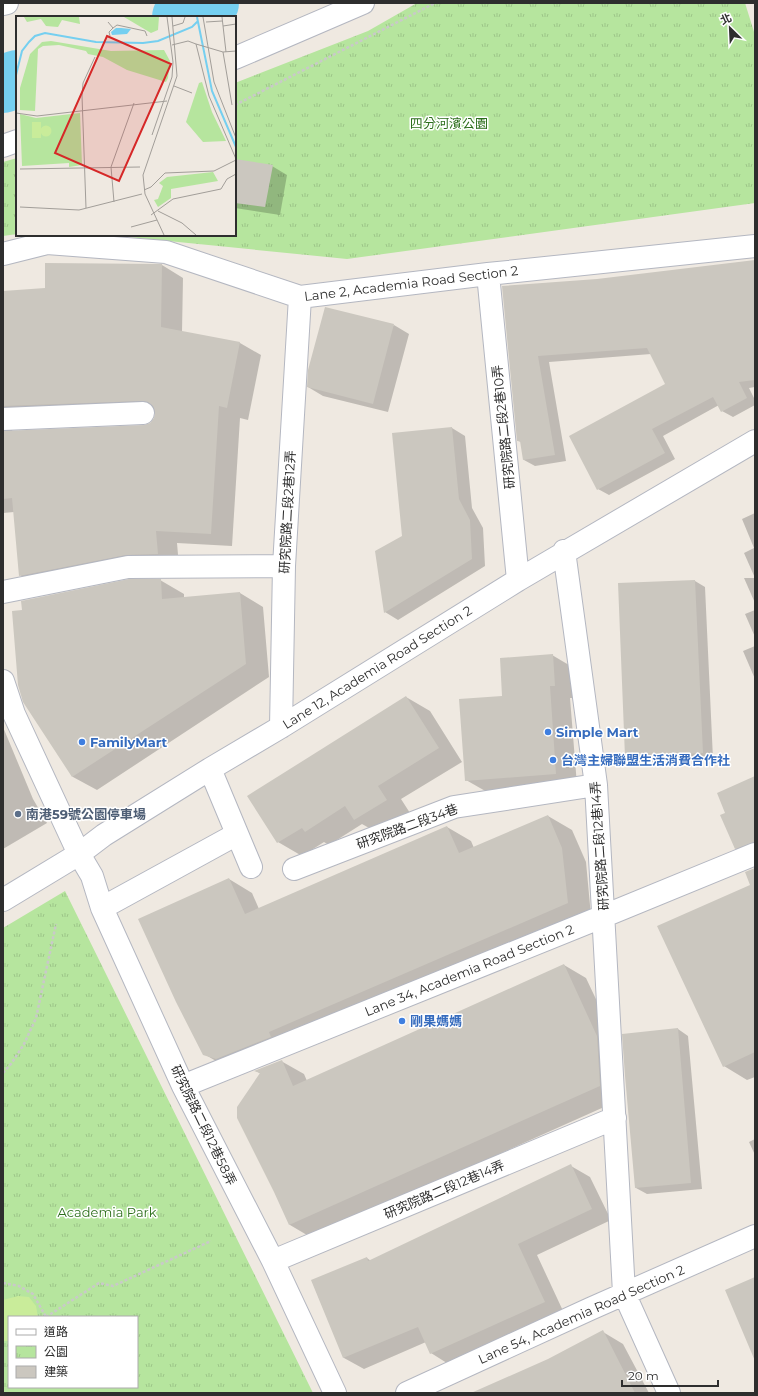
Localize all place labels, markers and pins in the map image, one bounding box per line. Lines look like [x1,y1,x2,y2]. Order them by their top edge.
place label: Simple Mart [556,724,639,740]
marker: Simple Mart [543,727,553,737]
place label: FamilyMart [90,734,168,750]
marker: FamilyMart [77,737,87,747]
place label: 台灣主婦聯盟生活消費合作社 [561,752,730,768]
marker: 台灣主婦聯盟生活消費合作社 [548,755,558,765]
place label: 南港59號公園停車場 [26,806,146,822]
marker: 南港59號公園停車場 [13,809,23,819]
place label: 剛果媽媽 [410,1013,462,1029]
marker: 剛果媽媽 [397,1016,407,1026]

